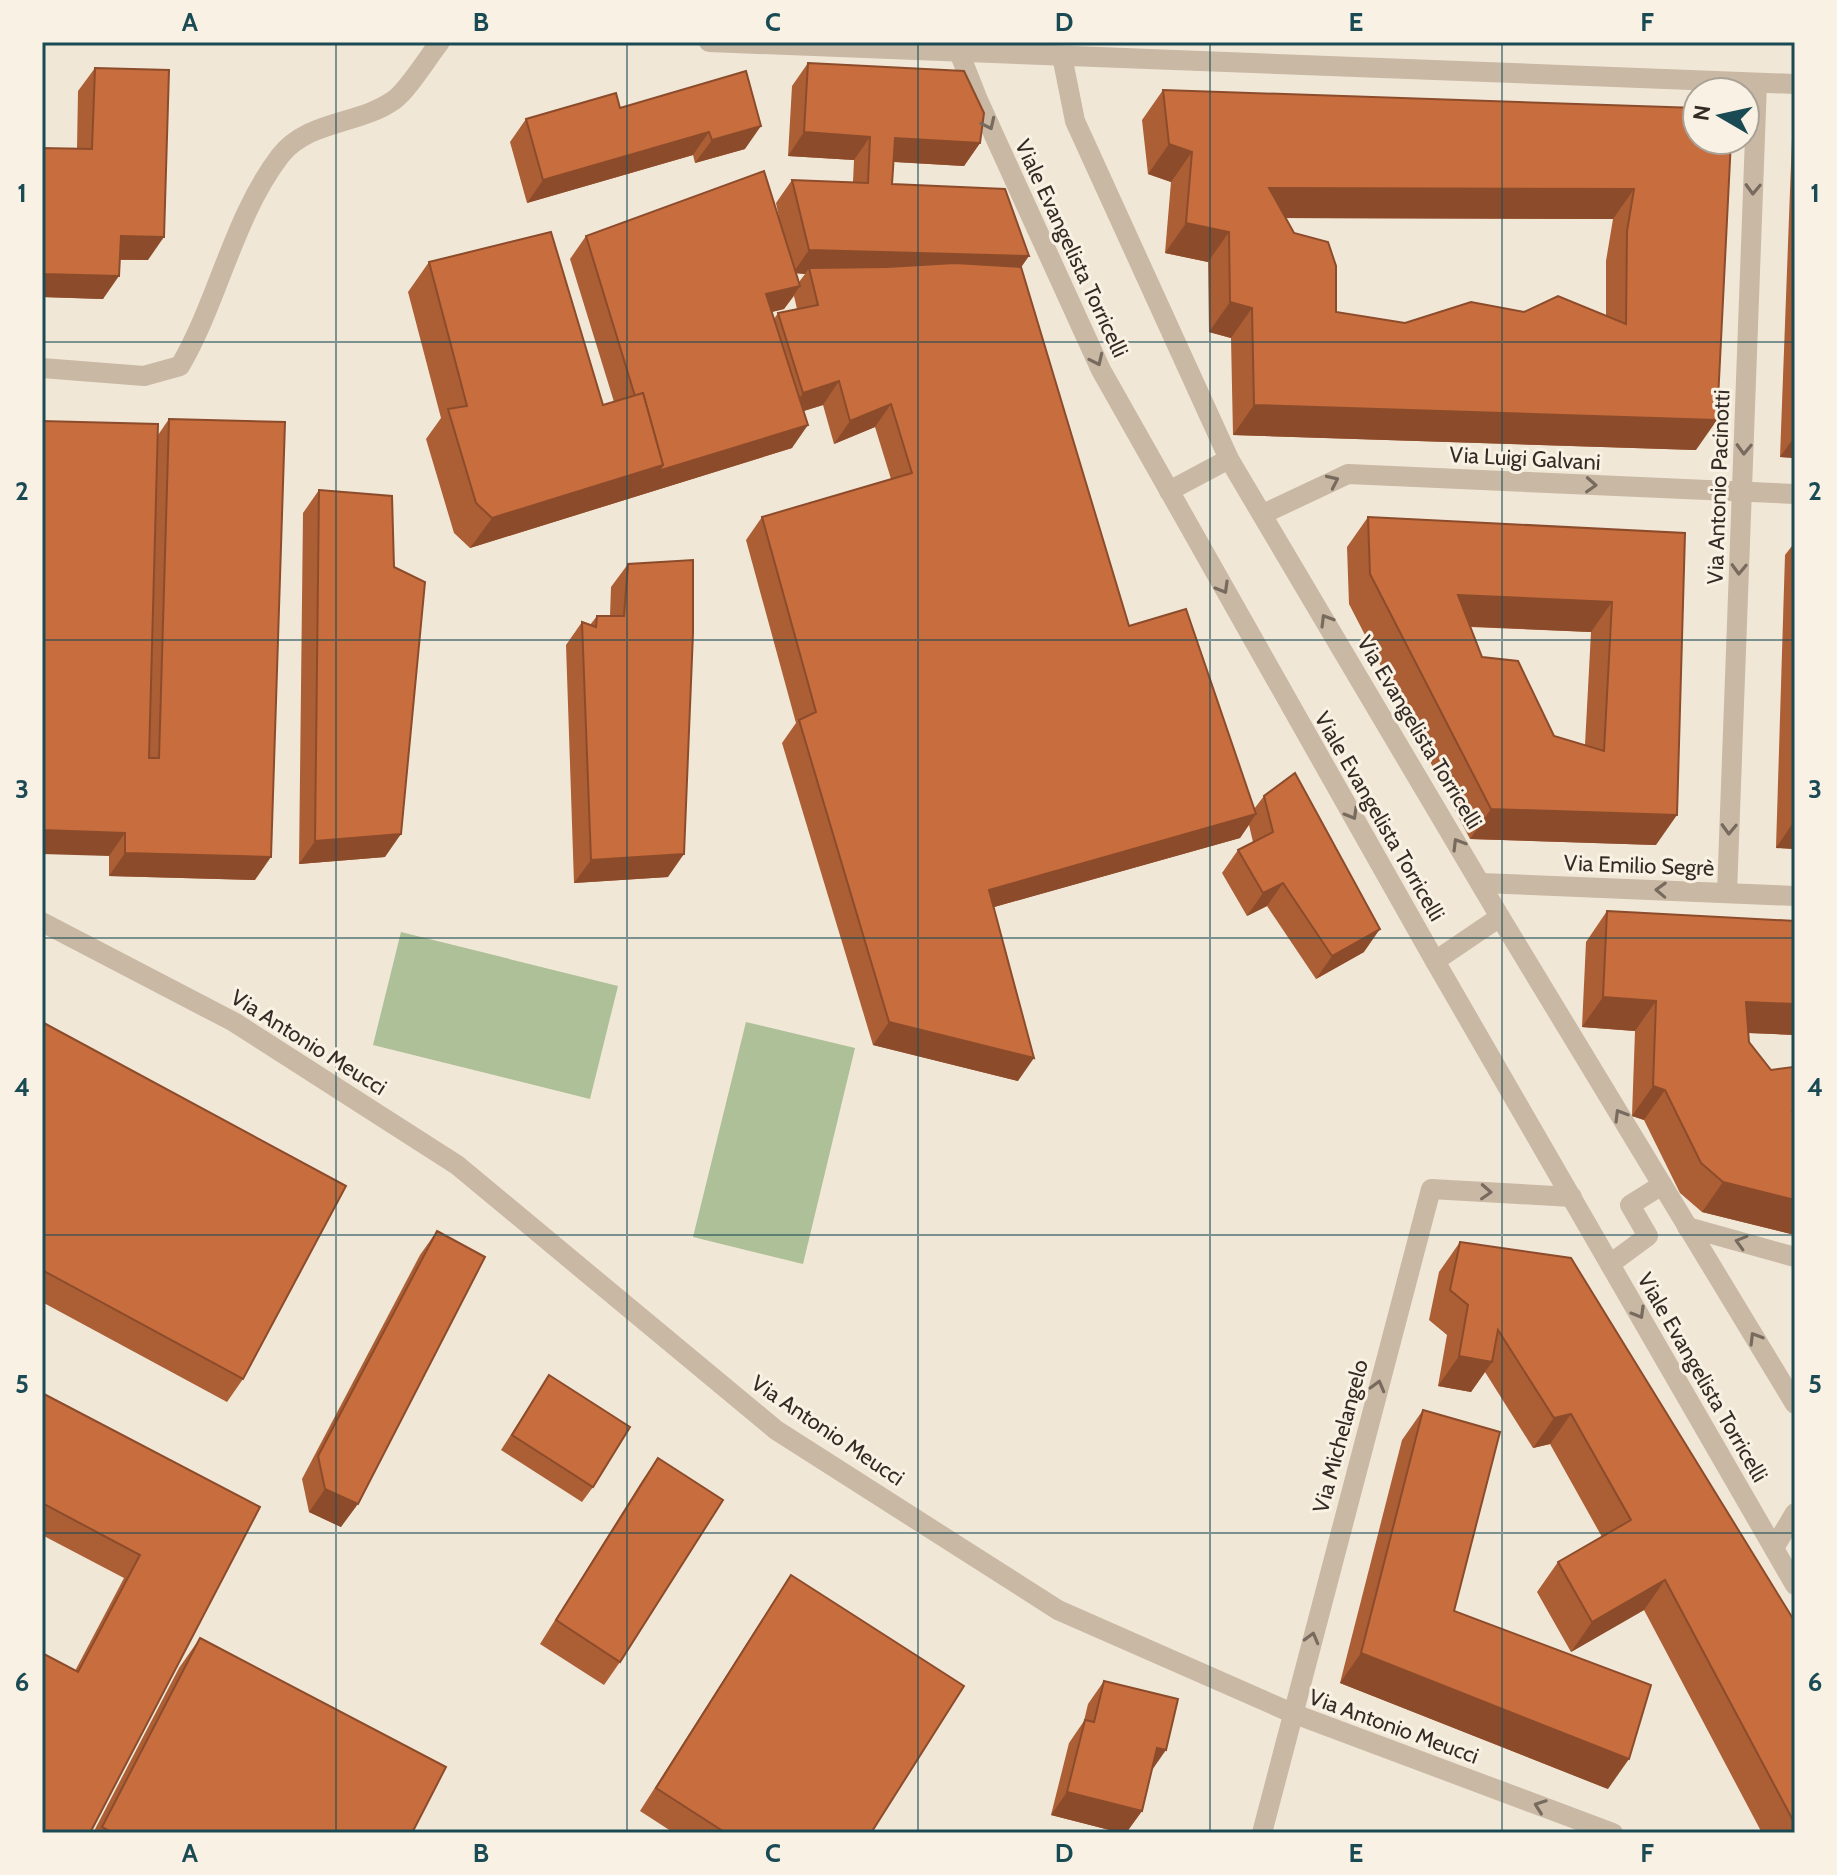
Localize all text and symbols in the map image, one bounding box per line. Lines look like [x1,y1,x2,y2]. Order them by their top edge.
text: A [182,6,199,38]
text: B [473,6,489,38]
text: C [765,6,781,38]
text: D [1055,6,1073,38]
text: E [1349,6,1363,38]
text: F [1640,6,1654,38]
north arrow [1681,76,1761,156]
text: N [1687,103,1716,123]
one-way arrow [979,116,995,130]
street label: Viale Evangelista Torricelli [1009,135,1134,361]
text: 1 [17,177,27,209]
text: 1 [1810,177,1820,209]
one-way arrow [1745,183,1762,196]
one-way arrow [1087,352,1103,367]
street label: Via Antonio Pacinotti [1702,389,1735,585]
street label: Via Luigi Galvani [1449,441,1601,476]
one-way arrow [1735,443,1752,456]
text: 2 [15,475,29,507]
one-way arrow [1325,475,1340,491]
text: 2 [1808,475,1822,507]
one-way arrow [1586,476,1598,493]
one-way arrow [1730,563,1747,576]
one-way arrow [1214,579,1229,594]
one-way arrow [1320,614,1335,629]
street label: Via Evangelista Torricelli [1351,631,1488,834]
street label: Viale Evangelista Torricelli [1309,707,1451,926]
text: 3 [15,773,29,805]
text: 3 [1808,773,1822,805]
one-way arrow [1342,805,1358,820]
one-way arrow [1721,823,1738,836]
one-way arrow [1452,838,1468,853]
street label: Via Emilio Segrè [1563,849,1715,882]
one-way arrow [1654,882,1667,899]
street label: Via Antonio Meucci [226,984,392,1101]
text: 4 [14,1071,30,1103]
text: 4 [1807,1071,1823,1103]
one-way arrow [1614,1109,1630,1124]
one-way arrow [1480,1183,1493,1200]
one-way arrow [1735,1234,1749,1251]
street label: Viale Evangelista Torricelli [1632,1268,1774,1487]
one-way arrow [1629,1304,1645,1319]
one-way arrow [1749,1332,1764,1347]
street label: Via Michelangelo [1307,1357,1374,1516]
text: 5 [15,1368,29,1400]
text: 5 [1808,1368,1822,1400]
street label: Via Antonio Meucci [746,1369,909,1492]
one-way arrow [1369,1380,1386,1394]
one-way arrow [1302,1631,1319,1645]
text: 6 [15,1666,29,1698]
text: 6 [1808,1666,1822,1698]
street label: Via Antonio Meucci [1305,1683,1482,1770]
one-way arrow [1534,1799,1548,1816]
text: A [182,1837,199,1869]
text: B [473,1837,489,1869]
text: C [765,1837,781,1869]
text: D [1055,1837,1073,1869]
text: E [1349,1837,1363,1869]
text: F [1640,1837,1654,1869]

